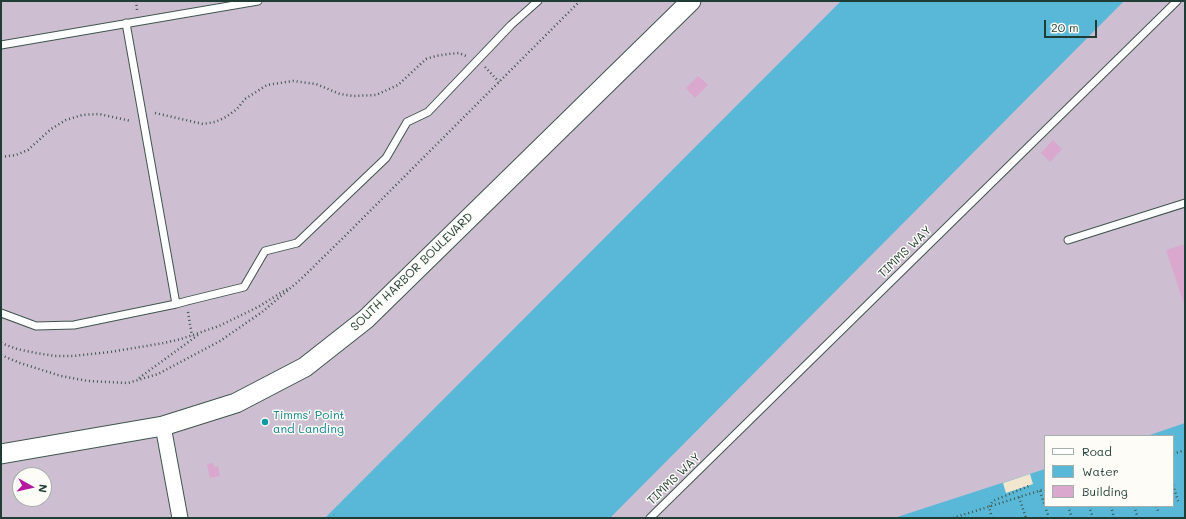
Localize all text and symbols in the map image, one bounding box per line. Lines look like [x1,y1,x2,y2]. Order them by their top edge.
scale bar [1046,12,1099,38]
text: 20 m [1051,19,1079,35]
street label: SOUTH HARBOR BOULEVARD [348,210,476,334]
street label: TIMMS WAY [875,223,935,281]
place label: Timms' Point and Landing [273,408,345,436]
marker: Timms' Point and Landing [260,417,270,427]
legend [1044,435,1174,507]
text: Road [1082,443,1112,459]
street label: TIMMS WAY [644,450,704,508]
text: Water [1082,463,1119,479]
north arrow [12,467,52,507]
text: N [35,483,51,494]
text: Building [1082,483,1128,499]

